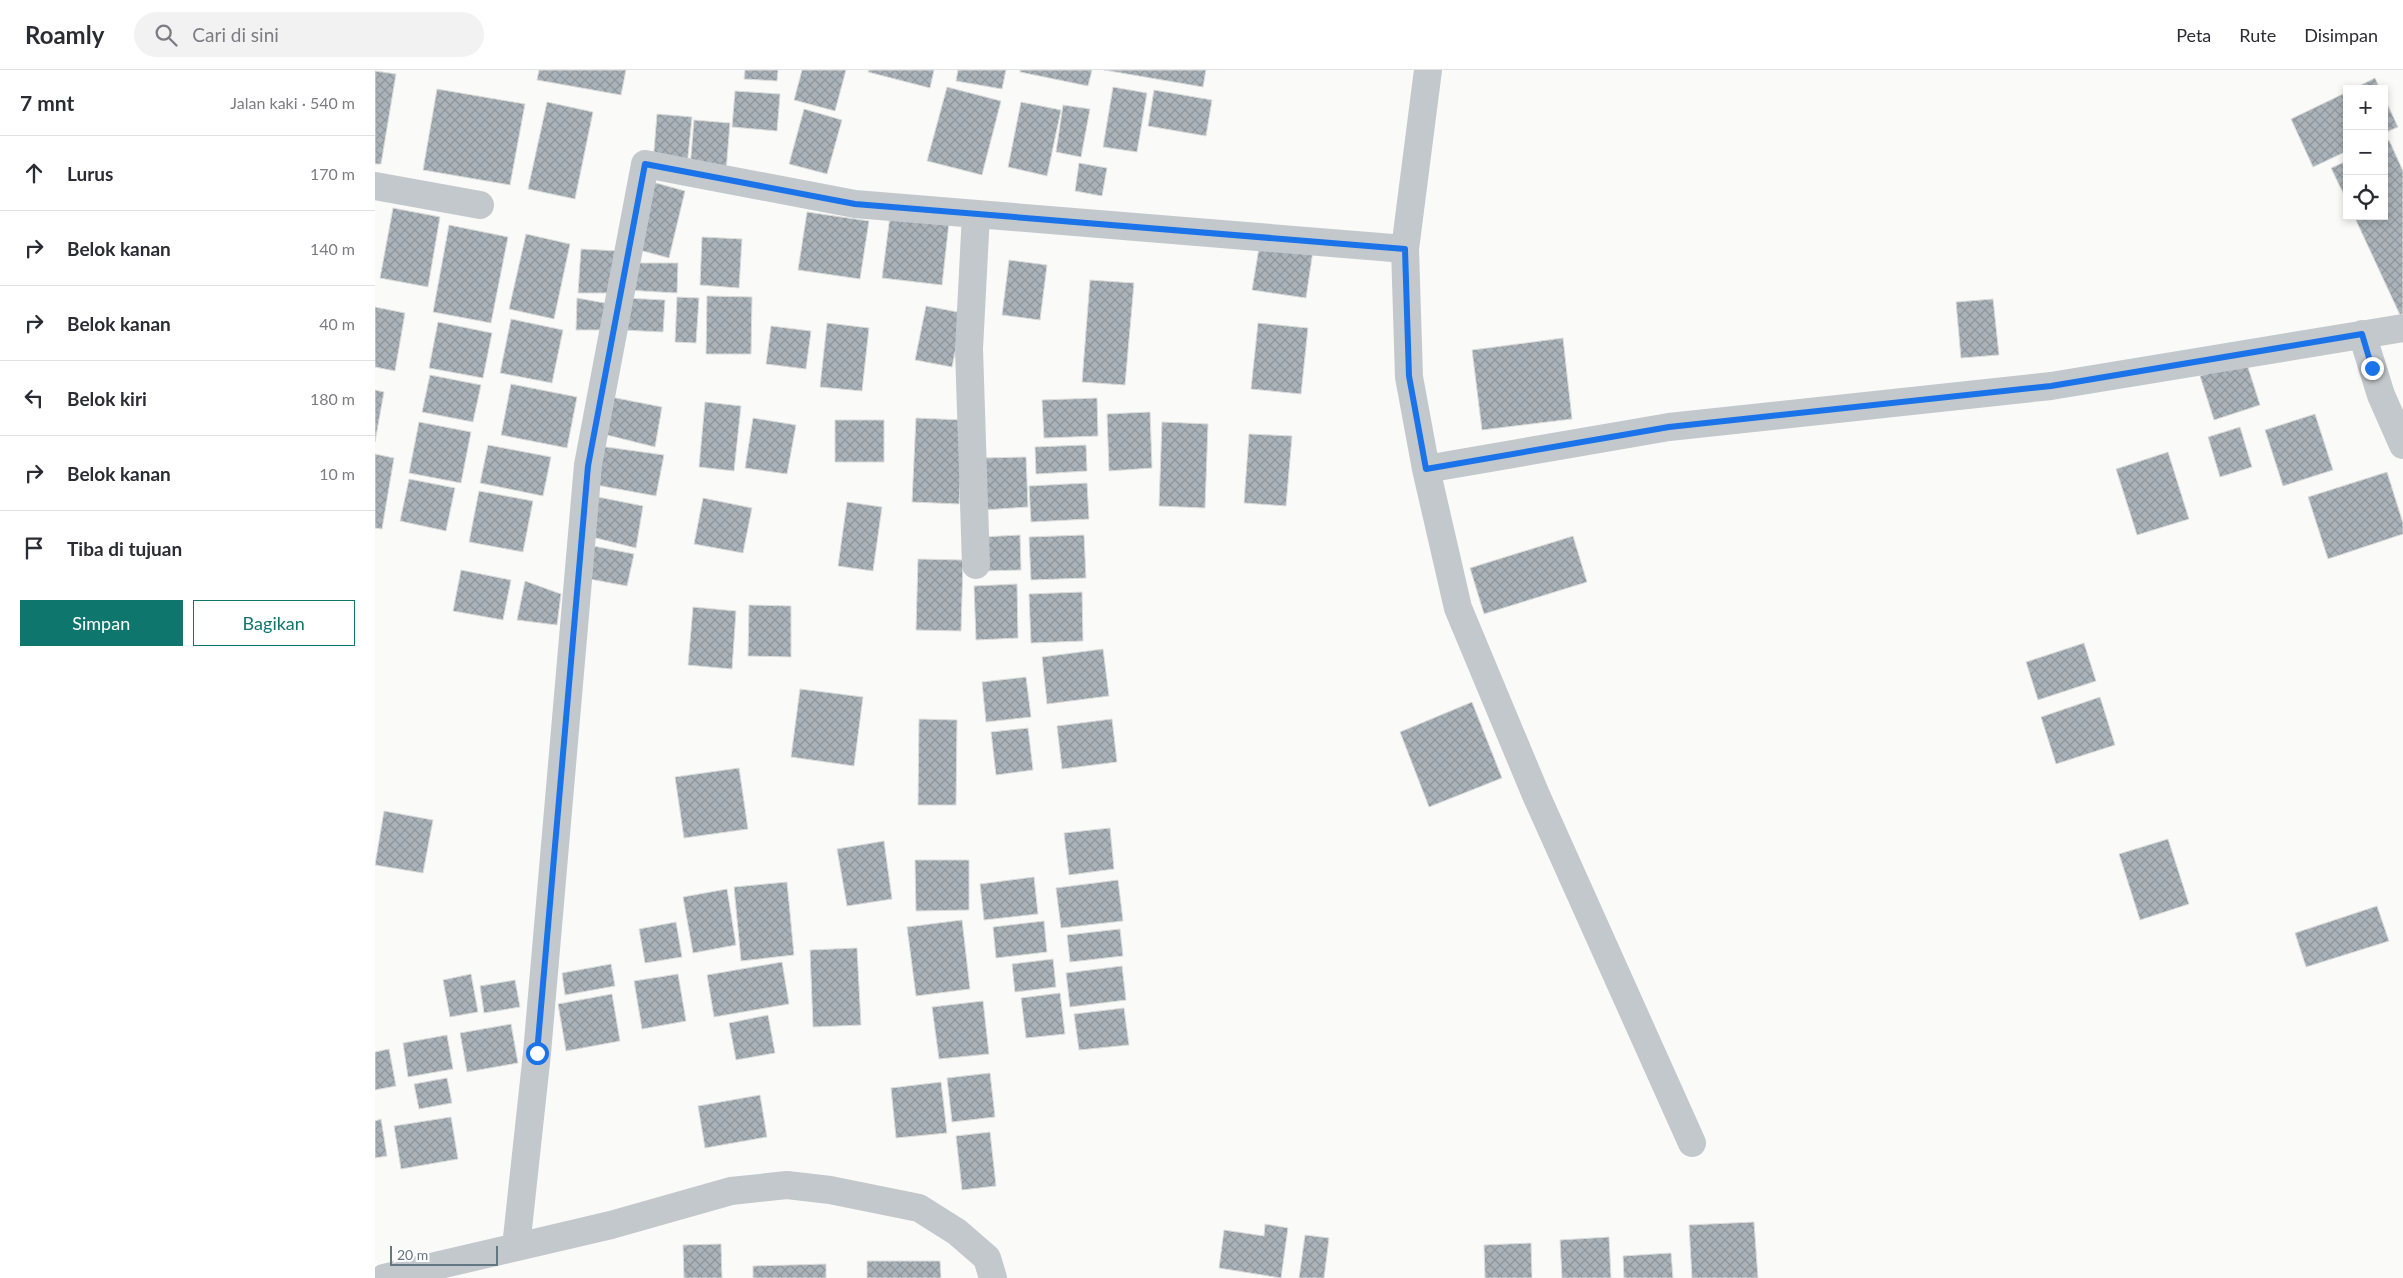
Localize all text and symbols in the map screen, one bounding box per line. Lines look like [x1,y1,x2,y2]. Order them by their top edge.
search box [134,12,484,57]
text: Roamly [25,20,104,49]
icon: search [152,21,180,49]
text: Cari di sini [192,23,279,46]
text: Peta [2176,24,2211,46]
text: Rute [2239,24,2276,46]
text: Disimpan [2304,24,2378,46]
map controls [2343,85,2388,220]
button: + [2343,85,2388,130]
text: 7 mnt [20,90,74,115]
text: Jalan kaki · 540 m [230,93,355,112]
button: − [2343,130,2388,175]
icon: ahead [20,159,48,187]
text: Lurus [67,162,113,185]
text: 170 m [310,164,355,183]
button: locate [2343,175,2388,220]
icon: right [20,234,48,262]
text: Belok kanan [67,237,171,260]
text: 140 m [310,239,355,258]
icon: right [20,309,48,337]
text: Belok kanan [67,312,171,335]
text: 40 m [319,314,355,333]
route end [2361,357,2384,380]
icon: left [20,384,48,412]
text: Belok kiri [67,387,147,410]
text: 180 m [310,389,355,408]
icon: right [20,459,48,487]
text: Belok kanan [67,462,171,485]
text: 10 m [319,464,355,483]
icon: arrive [20,534,48,562]
text: Tiba di tujuan [67,537,182,560]
button: Simpan [20,600,183,646]
button: Bagikan [193,600,355,646]
route start [526,1042,549,1065]
scale bar [390,1243,497,1266]
text: 20 m [397,1246,428,1263]

